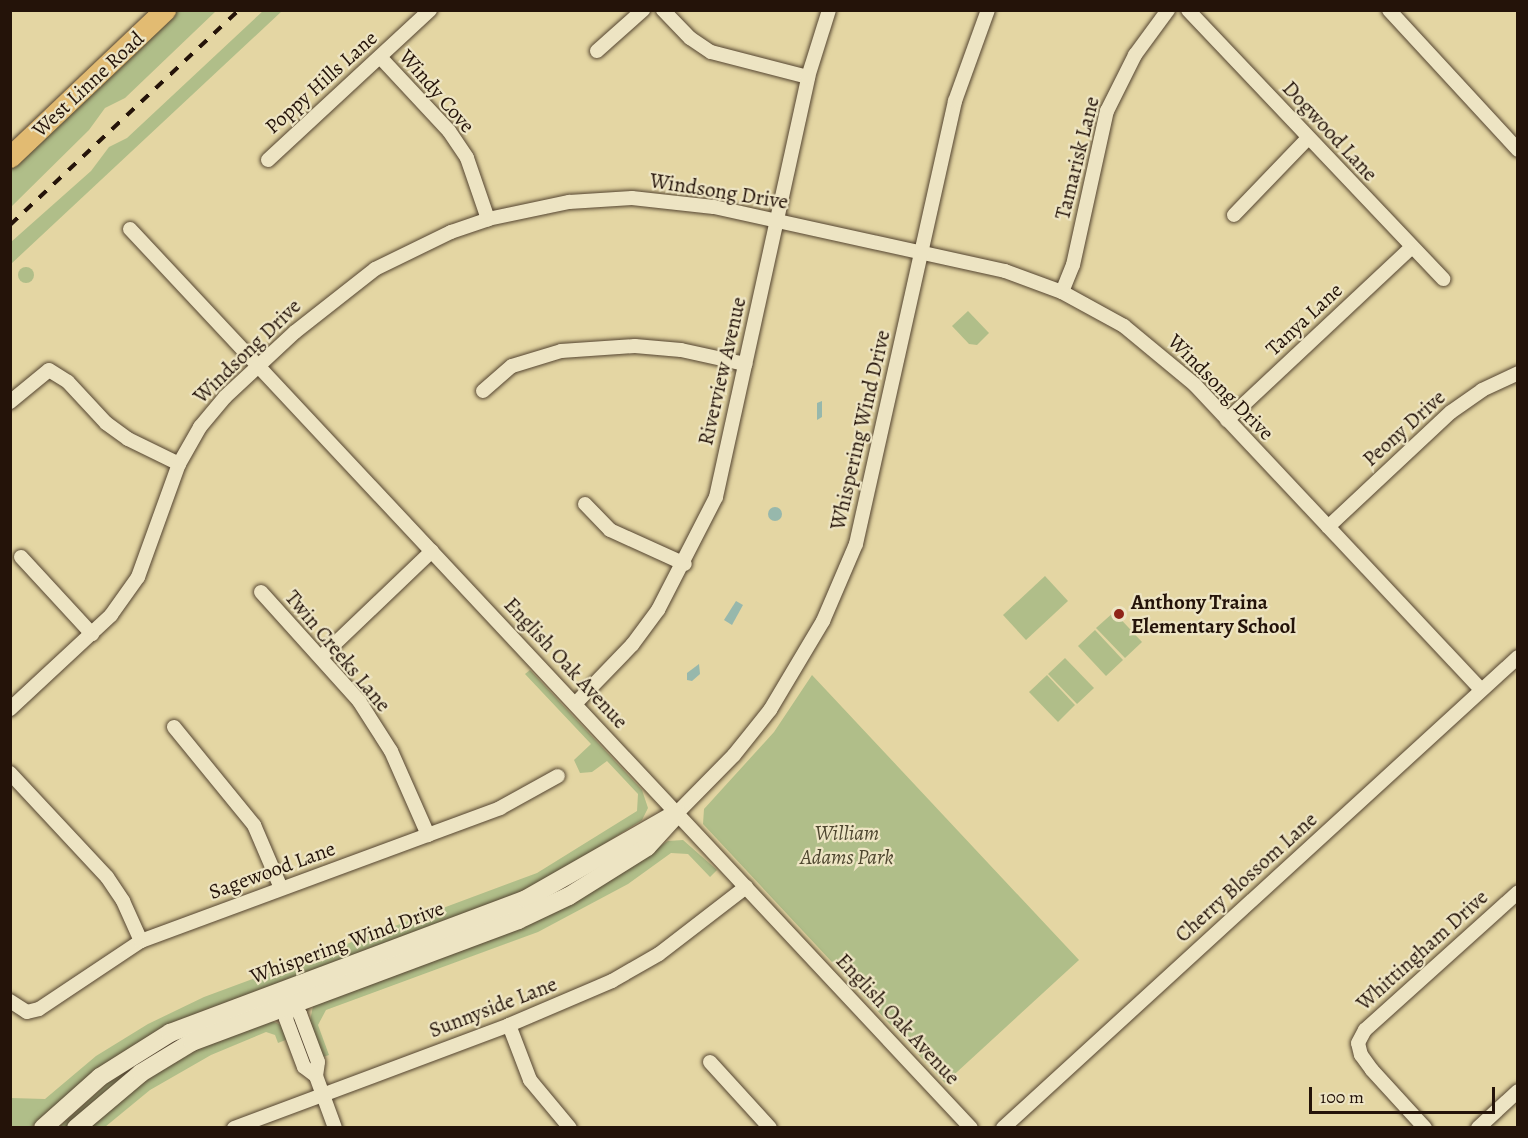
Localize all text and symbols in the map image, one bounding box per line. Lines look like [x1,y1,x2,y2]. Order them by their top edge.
street label: Poppy Hills Lane [260,25,382,139]
street label: West Linne Road [27,26,149,142]
street label: Windy Cove [394,44,480,138]
street label: Dogwood Lane [1277,76,1383,186]
street label: Tamarisk Lane [1050,94,1104,222]
street label: Windsong Drive [648,168,790,214]
street label: Tanya Lane [1260,277,1348,361]
street label: Windsong Drive [188,293,306,409]
street label: Riverview Avenue [693,294,751,448]
street label: Whispering Wind Drive [825,328,895,532]
street label: Windsong Drive [1163,329,1279,445]
street label: Peony Drive [1358,384,1450,472]
street label: Twin Creeks Lane [280,585,396,717]
place label: Anthony Traina Elementary School [1131,589,1296,639]
street label: English Oak Avenue [499,592,633,734]
marker: Anthony Traina Elementary School [1112,607,1126,621]
street label: Cherry Blossom Lane [1170,807,1322,947]
park label: William Adams Park [800,820,894,870]
street label: Sagewood Lane [205,835,339,905]
street label: Whittingham Drive [1351,884,1493,1016]
street label: Whispering Wind Drive [247,895,447,989]
street label: English Oak Avenue [831,948,965,1090]
street label: Sunnyside Lane [425,971,561,1043]
scale bar [1312,1075,1498,1113]
text: 100 m [1320,1085,1364,1109]

